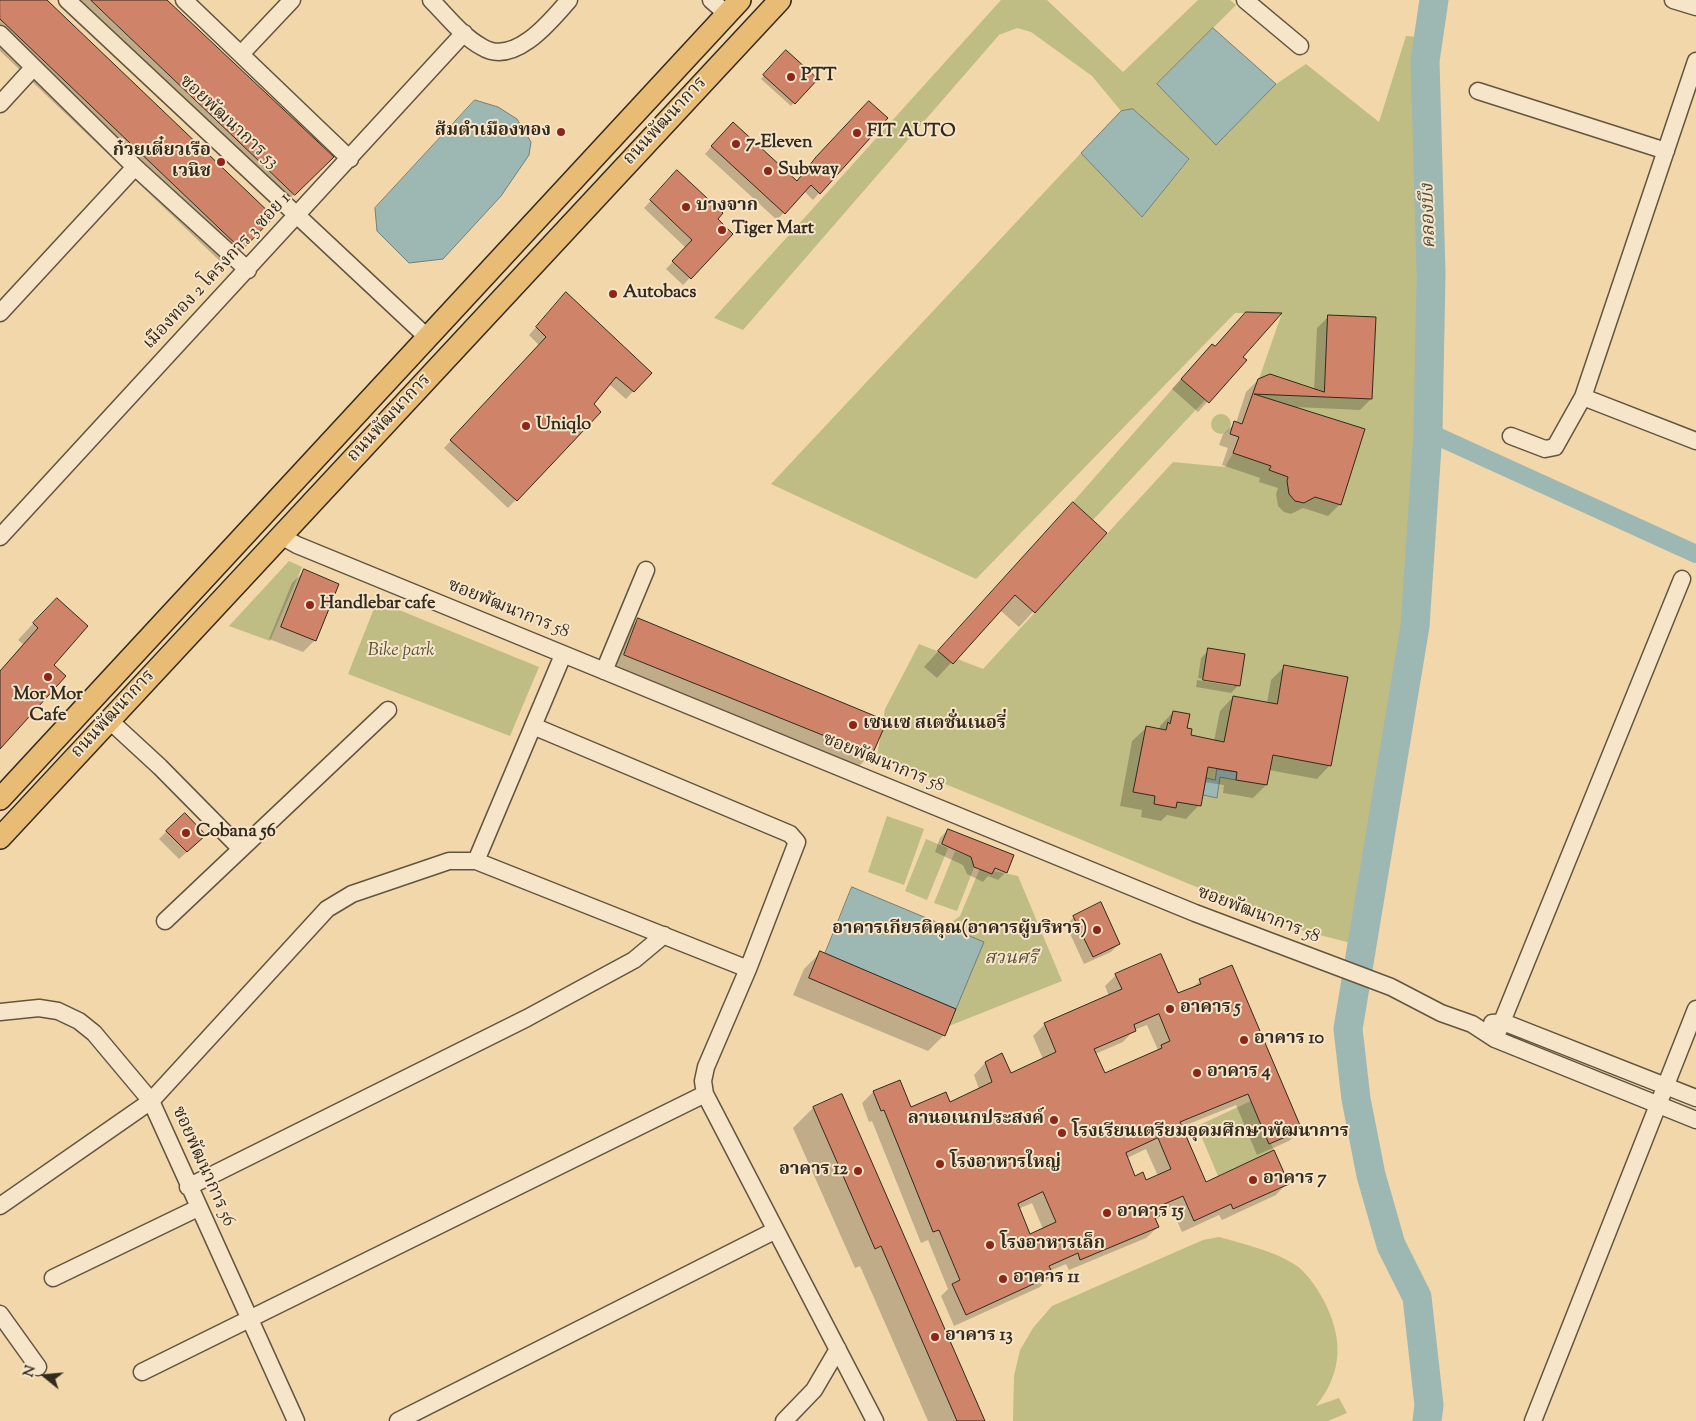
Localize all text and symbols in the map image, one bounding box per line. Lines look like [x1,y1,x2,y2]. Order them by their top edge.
place label: PTT [801,66,836,88]
marker: PTT [785,71,797,83]
street label: ซอยพัฒนาการ 53 [174,72,282,174]
street label: ถนนพัฒนาการ [620,73,712,171]
place label: ส้มตำเมืองทอง [435,121,551,143]
place label: FIT AUTO [867,122,956,144]
marker: ส้มตำเมืองทอง [555,126,567,138]
marker: FIT AUTO [851,127,863,139]
place label: 7-Eleven [746,133,813,155]
marker: 7-Eleven [730,138,742,150]
place label: ก๋วยเตี๋ยวเรือ เวนิช [113,141,211,183]
marker: ก๋วยเตี๋ยวเรือ เวนิช [215,156,227,168]
place label: Subway [778,160,839,182]
marker: Subway [762,165,774,177]
water label: คลองบึง [1417,183,1443,249]
street label: เมืองทอง 2 โครงการ 3 ซอย 1 [140,189,296,355]
place label: บางจาก [696,196,758,218]
marker: บางจาก [680,201,692,213]
place label: Tiger Mart [732,219,814,241]
marker: Tiger Mart [716,224,728,236]
place label: Autobacs [623,283,696,305]
marker: Autobacs [607,288,619,300]
street label: ถนนพัฒนาการ [344,370,436,468]
place label: Uniqlo [536,415,591,437]
marker: Uniqlo [520,420,532,432]
street label: ซอยพัฒนาการ 58 [444,576,572,644]
place label: Handlebar cafe [320,594,435,616]
marker: Handlebar cafe [304,599,316,611]
park label: Bike park [368,641,434,663]
street label: ถนนพัฒนาการ [68,666,160,764]
marker: Mor Mor Cafe [42,671,54,683]
place label: Mor Mor Cafe [13,685,83,728]
place label: เซนเซ สเตชั่นเนอรี่ [863,714,1006,736]
marker: เซนเซ สเตชั่นเนอรี่ [847,719,859,731]
street label: ซอยพัฒนาการ 58 [819,730,947,798]
place label: Cobana 56 [196,822,276,844]
marker: Cobana 56 [180,827,192,839]
street label: ซอยพัฒนาการ 58 [1194,883,1322,949]
place label: อาคารเกียรติคุณ(อาคารผู้บริหาร) [832,919,1087,941]
marker: อาคารเกียรติคุณ(อาคารผู้บริหาร) [1091,924,1103,936]
park label: สวนศรี [985,949,1037,971]
place label: อาคาร 5 [1180,998,1241,1020]
marker: อาคาร 5 [1164,1003,1176,1015]
place label: อาคาร 10 [1254,1029,1324,1051]
marker: อาคาร 10 [1238,1034,1250,1046]
place label: อาคาร 4 [1207,1062,1271,1084]
marker: อาคาร 4 [1191,1067,1203,1079]
street label: ซอยพัฒนาการ 56 [166,1104,238,1230]
place label: ลานอเนกประสงค์ [908,1109,1044,1131]
marker: ลานอเนกประสงค์ [1048,1114,1060,1126]
place label: โรงเรียนเตรียมอุดมศึกษาพัฒนาการ [1072,1122,1349,1144]
marker: โรงเรียนเตรียมอุดมศึกษาพัฒนาการ [1056,1127,1068,1139]
place label: โรงอาหารใหญ่ [950,1153,1061,1175]
marker: โรงอาหารใหญ่ [934,1158,946,1170]
place label: อาคาร 12 [779,1160,848,1182]
marker: อาคาร 12 [852,1165,864,1177]
place label: อาคาร 7 [1263,1169,1327,1191]
marker: อาคาร 7 [1247,1174,1259,1186]
place label: อาคาร 15 [1117,1202,1184,1224]
marker: อาคาร 15 [1101,1207,1113,1219]
place label: โรงอาหารเล็ก [1000,1234,1105,1256]
marker: โรงอาหารเล็ก [984,1239,996,1251]
place label: อาคาร 11 [1013,1268,1080,1290]
marker: อาคาร 11 [997,1273,1009,1285]
place label: อาคาร 13 [945,1326,1013,1348]
marker: อาคาร 13 [929,1331,941,1343]
north arrow [20,1351,70,1401]
text: N [19,1363,42,1380]

